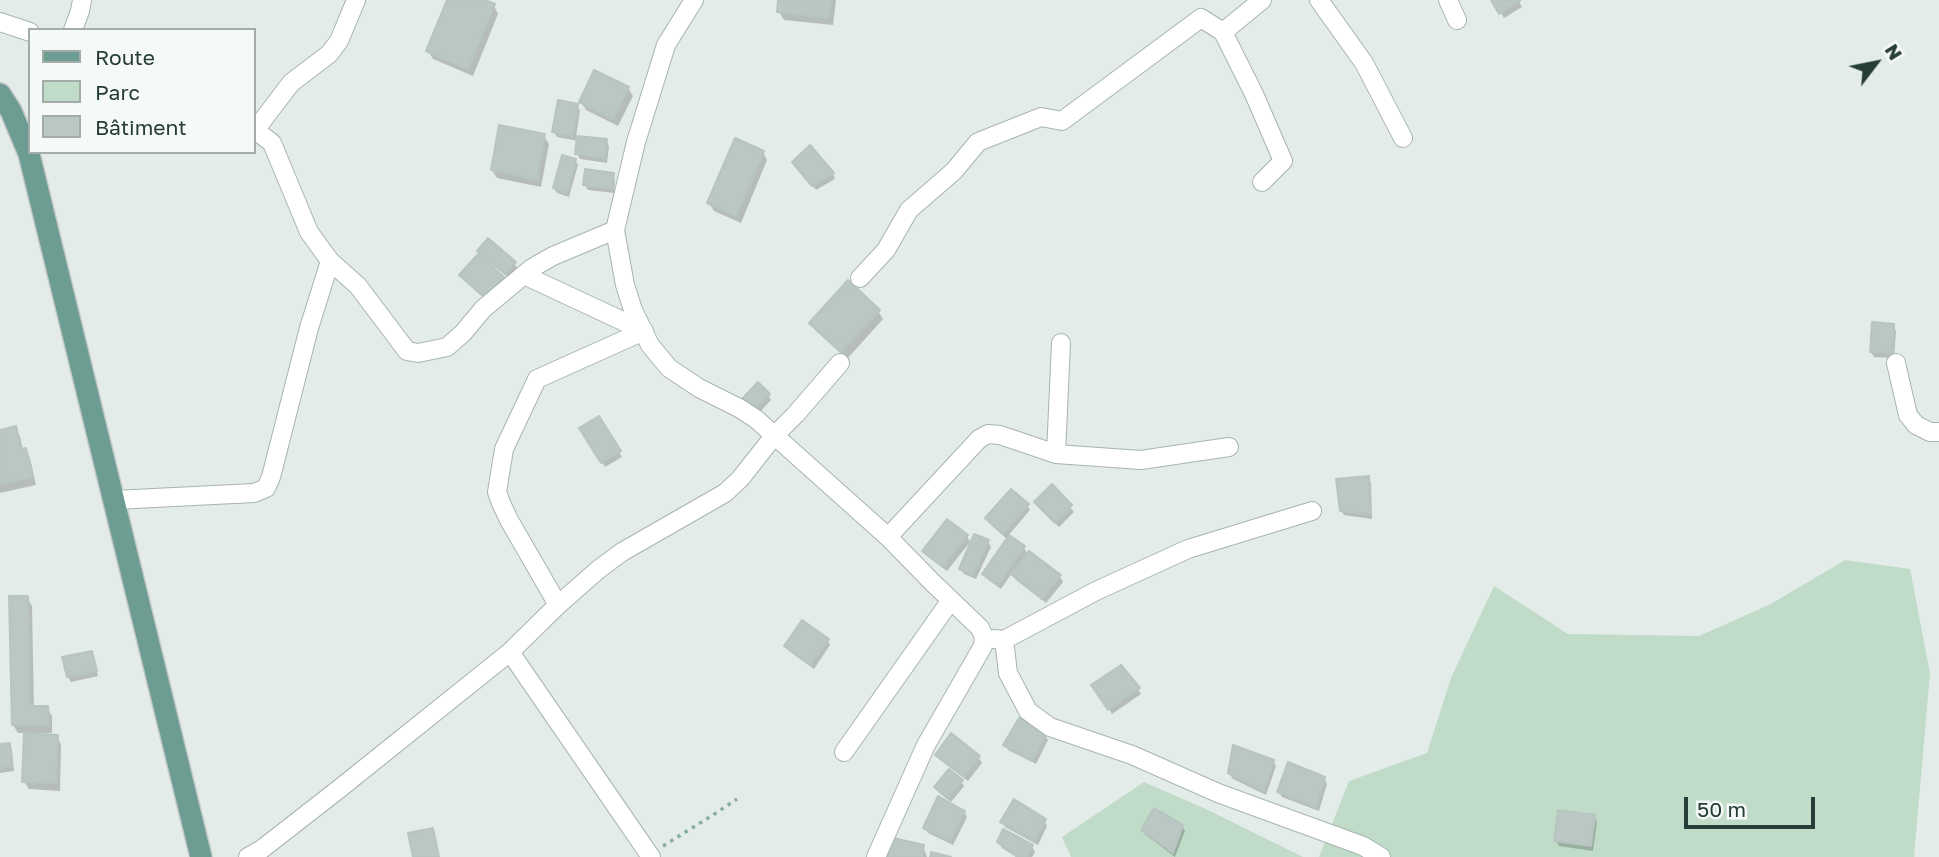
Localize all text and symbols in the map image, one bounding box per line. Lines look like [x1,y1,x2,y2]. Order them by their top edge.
legend [28,28,256,154]
north arrow [1841,28,1911,98]
text: N [1881,39,1908,64]
text: Route [95,44,155,70]
text: Parc [95,79,140,105]
text: Bâtiment [95,114,187,140]
scale bar [1687,784,1818,828]
text: 50 m [1697,796,1746,822]

